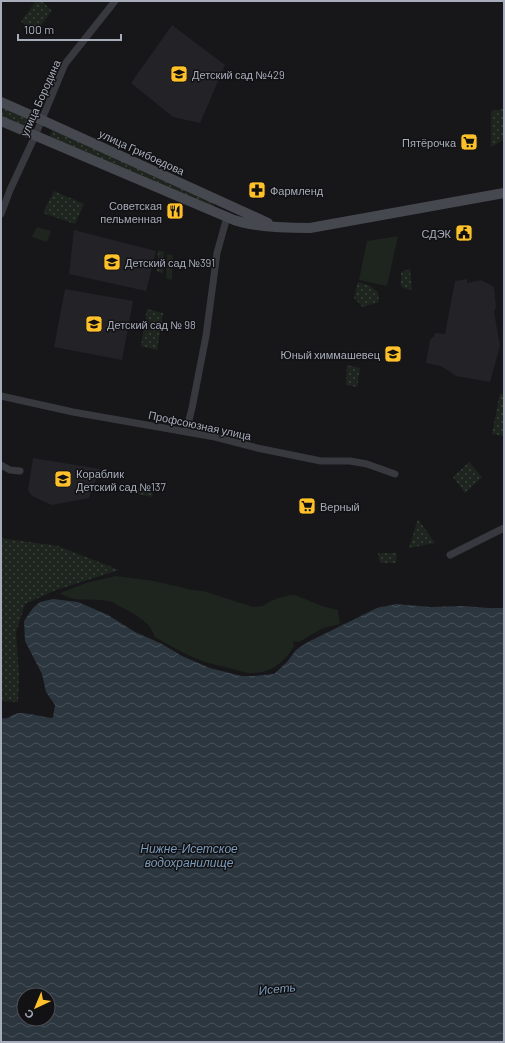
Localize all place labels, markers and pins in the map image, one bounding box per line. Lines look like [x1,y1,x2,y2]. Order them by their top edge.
school or university icon: Детский сад №429 [169,64,189,84]
place label: Детский сад №429 [192,68,285,81]
supermarket icon: Пятёрочка [459,132,479,152]
place label: Пятёрочка [402,136,457,149]
pharmacy icon: Фармленд [247,180,267,200]
place label: Фармленд [270,184,324,197]
place label: Советская пельменная [100,199,162,225]
restaurant icon: Советская пельменная [165,201,185,221]
public building icon: СДЭК [454,223,474,243]
place label: СДЭК [422,227,452,240]
school or university icon: Детский сад №391 [102,252,122,272]
place label: Детский сад №391 [125,256,215,269]
school or university icon: Детский сад № 98 [84,314,104,334]
place label: Детский сад № 98 [107,318,196,331]
school or university icon: Юный химмашевец [383,344,403,364]
place label: Юный химмашевец [281,348,381,361]
place label: Кораблик Детский сад №137 [76,467,166,493]
school or university icon: Кораблик Детский сад №137 [53,469,73,489]
supermarket icon: Верный [297,496,317,516]
place label: Верный [320,500,360,513]

